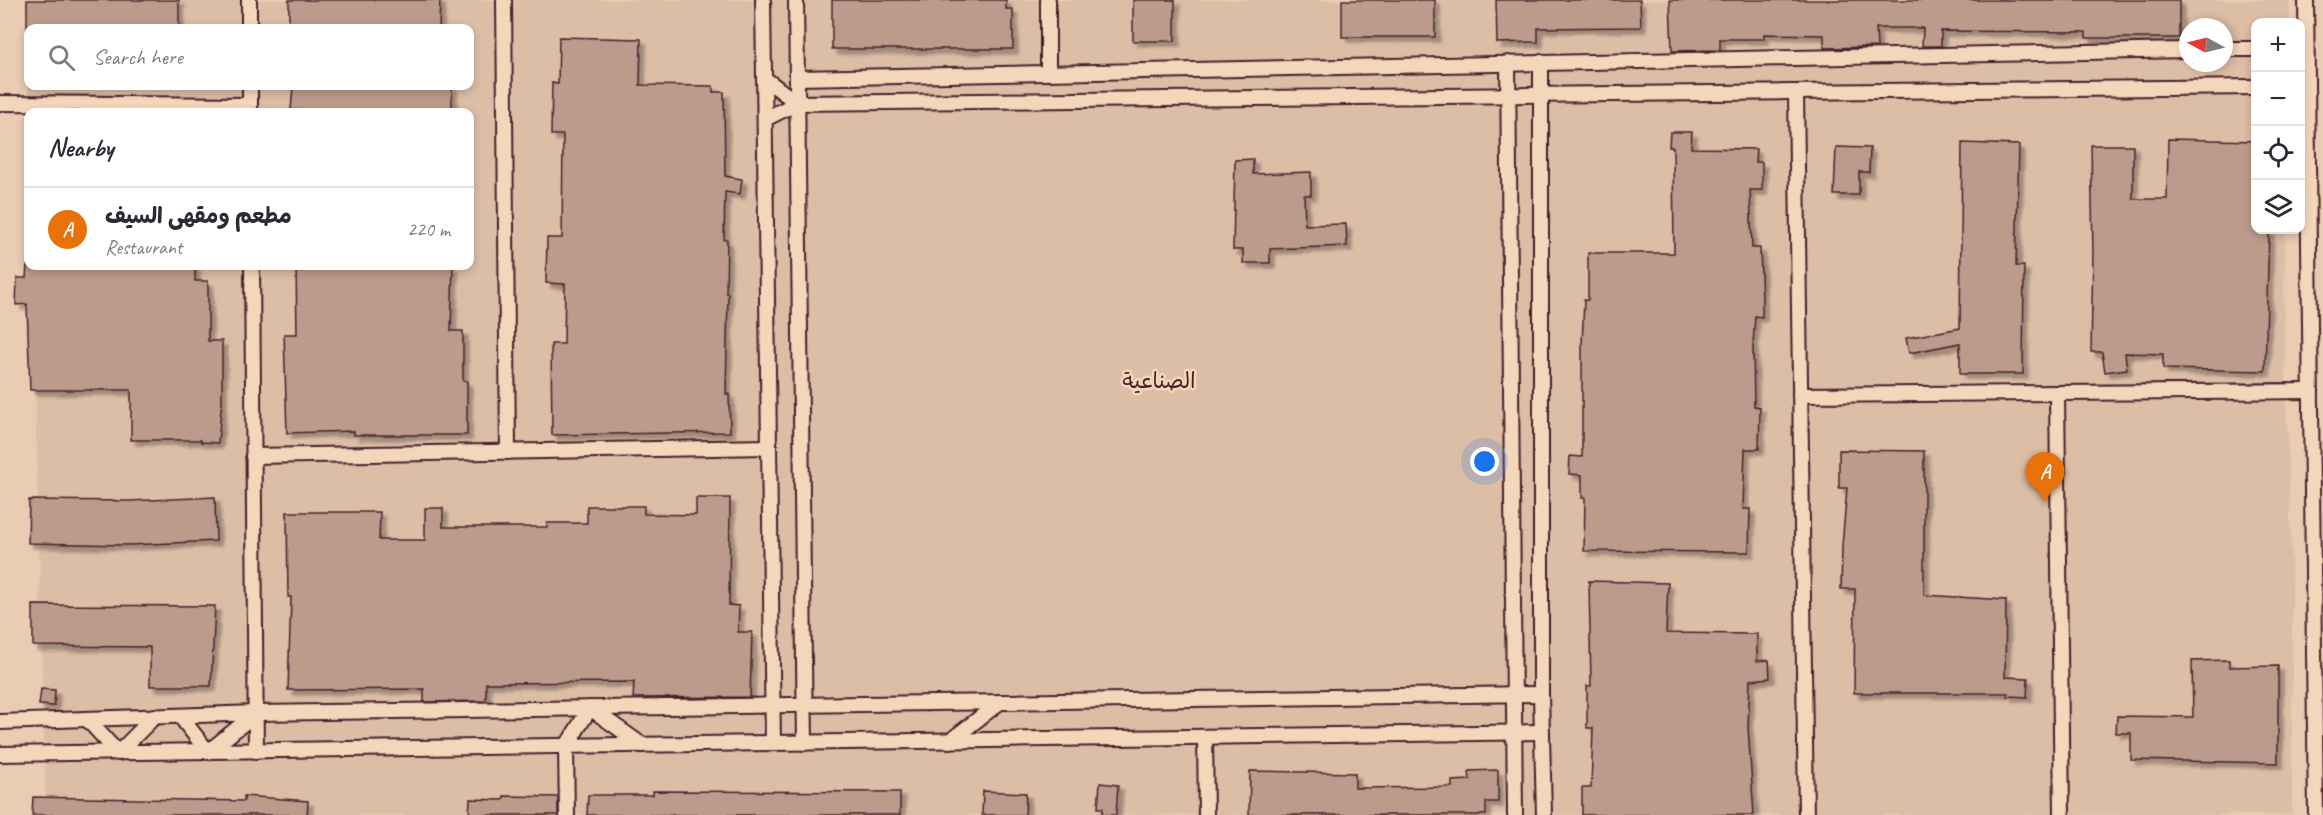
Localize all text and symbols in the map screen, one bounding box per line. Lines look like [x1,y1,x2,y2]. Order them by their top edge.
north arrow [2179,18,2233,72]
map controls [2251,18,2305,234]
button: + [2251,18,2305,72]
search box [24,24,474,90]
icon: search [45,41,78,74]
text: Search here [93,43,183,71]
button: − [2251,72,2305,126]
button: locate [2251,126,2305,180]
text: Nearby [48,131,113,164]
button: layers [2251,180,2305,234]
text: مطعم ومقهى السيف [105,202,292,230]
text: A [62,217,73,242]
text: 220 m [407,217,450,242]
text: Restaurant [105,235,182,260]
district label: الصناعية [1122,367,1196,395]
your location [1470,447,1499,476]
pin: A [2026,452,2064,502]

